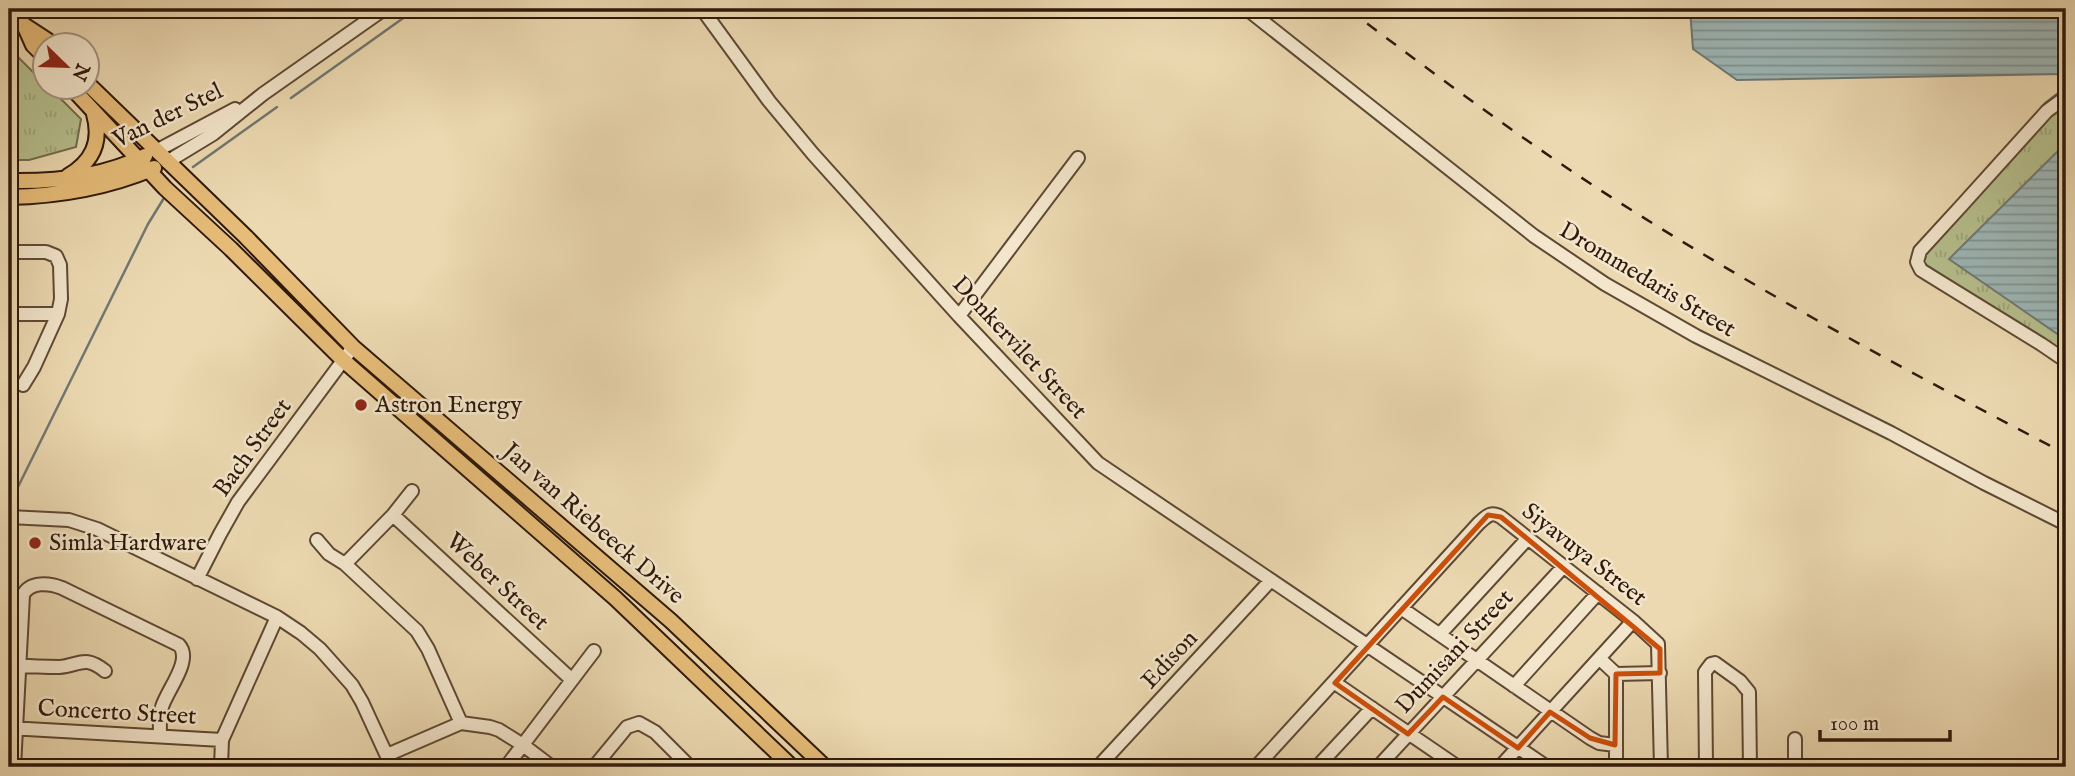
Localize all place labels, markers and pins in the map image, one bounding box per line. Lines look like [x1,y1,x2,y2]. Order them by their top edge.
place label: Astron Energy [374,390,523,421]
marker: Astron Energy [353,397,369,413]
place label: Simla Hardware [49,528,207,559]
marker: Simla Hardware [27,535,43,551]

